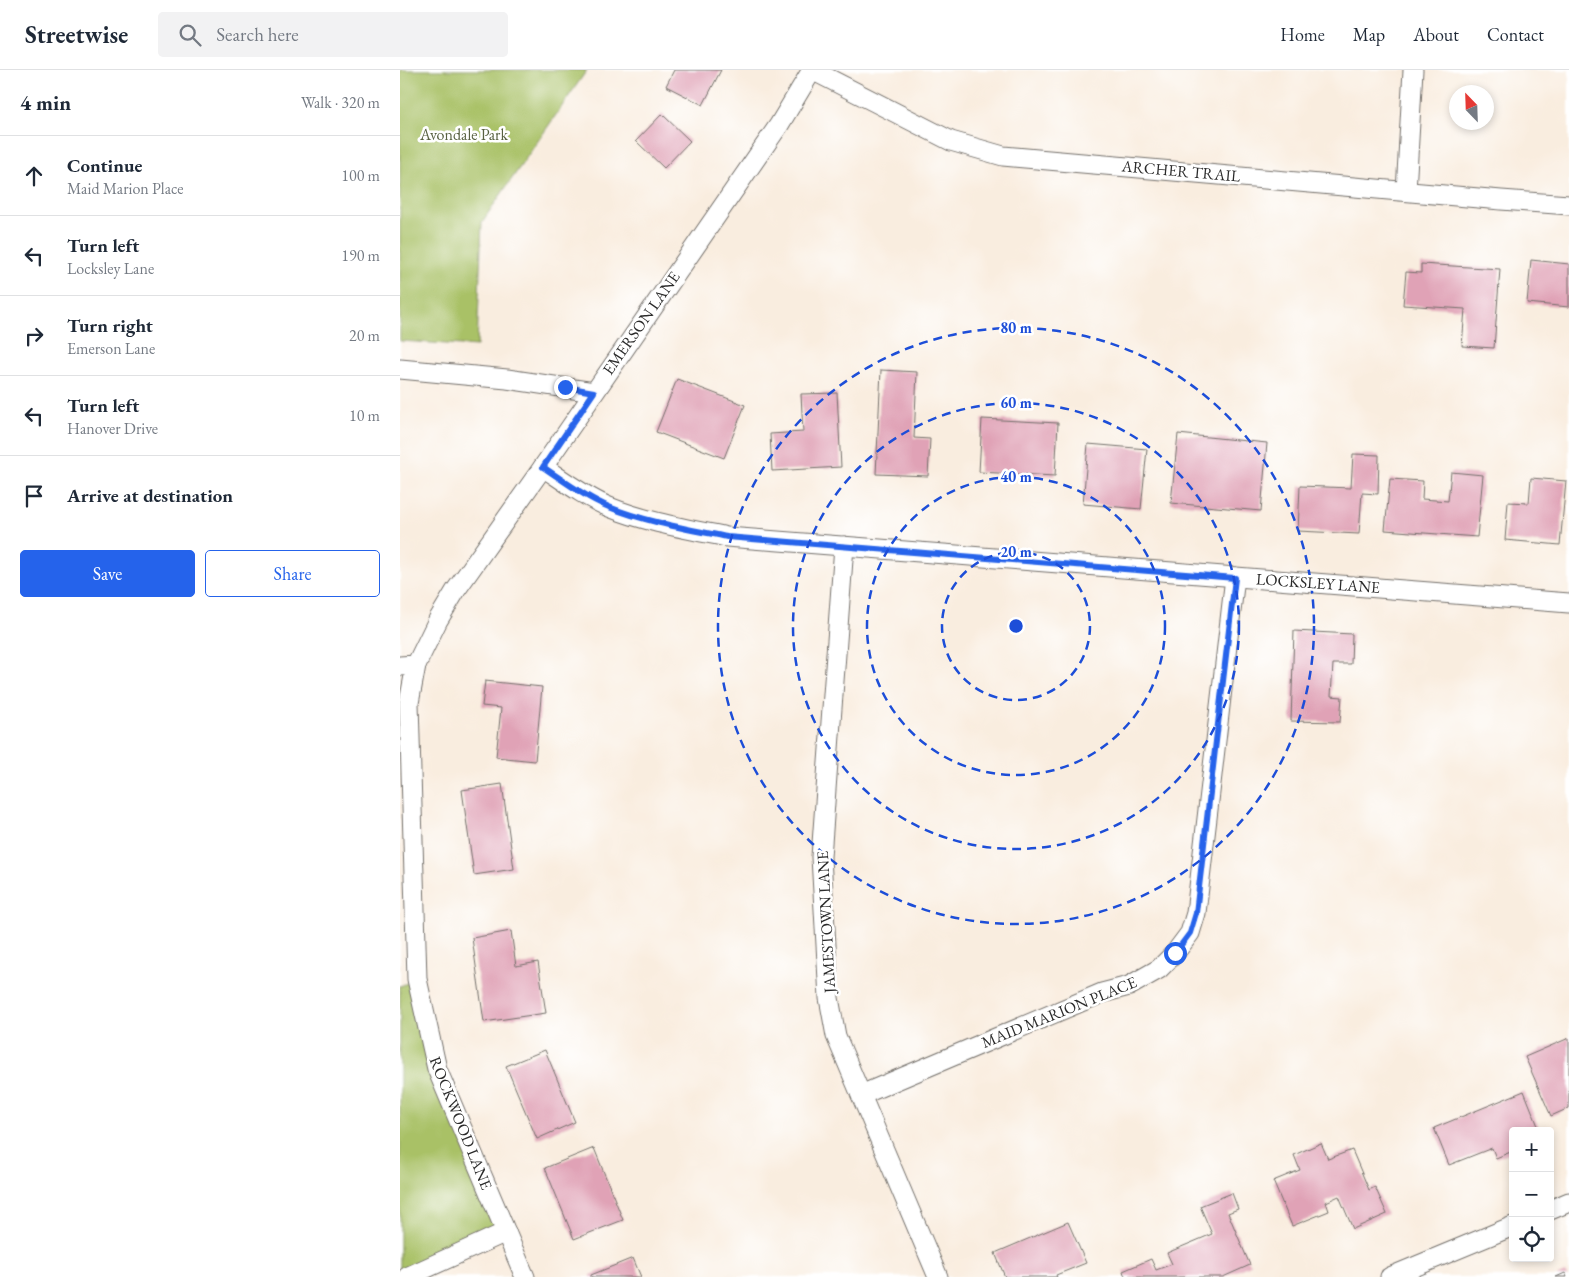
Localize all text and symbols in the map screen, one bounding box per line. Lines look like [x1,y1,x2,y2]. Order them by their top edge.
search box [158,12,508,57]
text: Streetwise [25,19,128,50]
icon: search [176,21,204,49]
text: Search here [216,22,299,47]
text: Home [1280,23,1325,46]
text: Map [1353,23,1385,46]
text: About [1413,23,1459,46]
text: Contact [1487,23,1544,46]
north arrow [1449,85,1494,130]
text: 4 min [20,89,71,116]
text: Walk · 320 m [301,92,380,113]
park label: Avondale Park [419,124,508,145]
text: Continue [67,153,142,178]
street label: ARCHER TRAIL [1120,155,1242,187]
icon: ahead [20,162,48,190]
text: 100 m [341,165,380,186]
text: Maid Marion Place [67,178,184,199]
text: Turn left [67,233,139,258]
icon: left [20,242,48,270]
text: 190 m [341,245,380,266]
text: Locksley Lane [67,258,154,279]
street label: EMERSON LANE [598,267,684,379]
text: Turn right [67,313,153,338]
text: 80 m [1000,318,1032,337]
icon: right [20,322,48,350]
text: 20 m [349,325,380,346]
text: Emerson Lane [67,338,155,359]
route end [554,376,577,399]
text: Turn left [67,393,139,418]
text: 60 m [1000,393,1032,412]
icon: left [20,402,48,430]
text: 10 m [349,405,380,426]
text: Hanover Drive [67,418,158,439]
text: 40 m [1000,467,1032,486]
icon: arrive [20,482,48,510]
text: Arrive at destination [67,483,233,508]
text: 20 m [1000,542,1032,561]
button: Save [20,550,195,597]
button: Share [205,550,380,597]
street label: LOCKSLEY LANE [1255,568,1381,598]
centre of rings [1007,617,1025,635]
street label: JAMESTOWN LANE [812,851,840,995]
route start [1164,942,1187,965]
street label: MAID MARION PLACE [978,971,1140,1053]
street label: ROCKWOOD LANE [425,1053,497,1193]
map controls [1509,1127,1554,1262]
button: + [1509,1127,1554,1172]
button: − [1509,1172,1554,1217]
button: locate [1509,1217,1554,1262]

